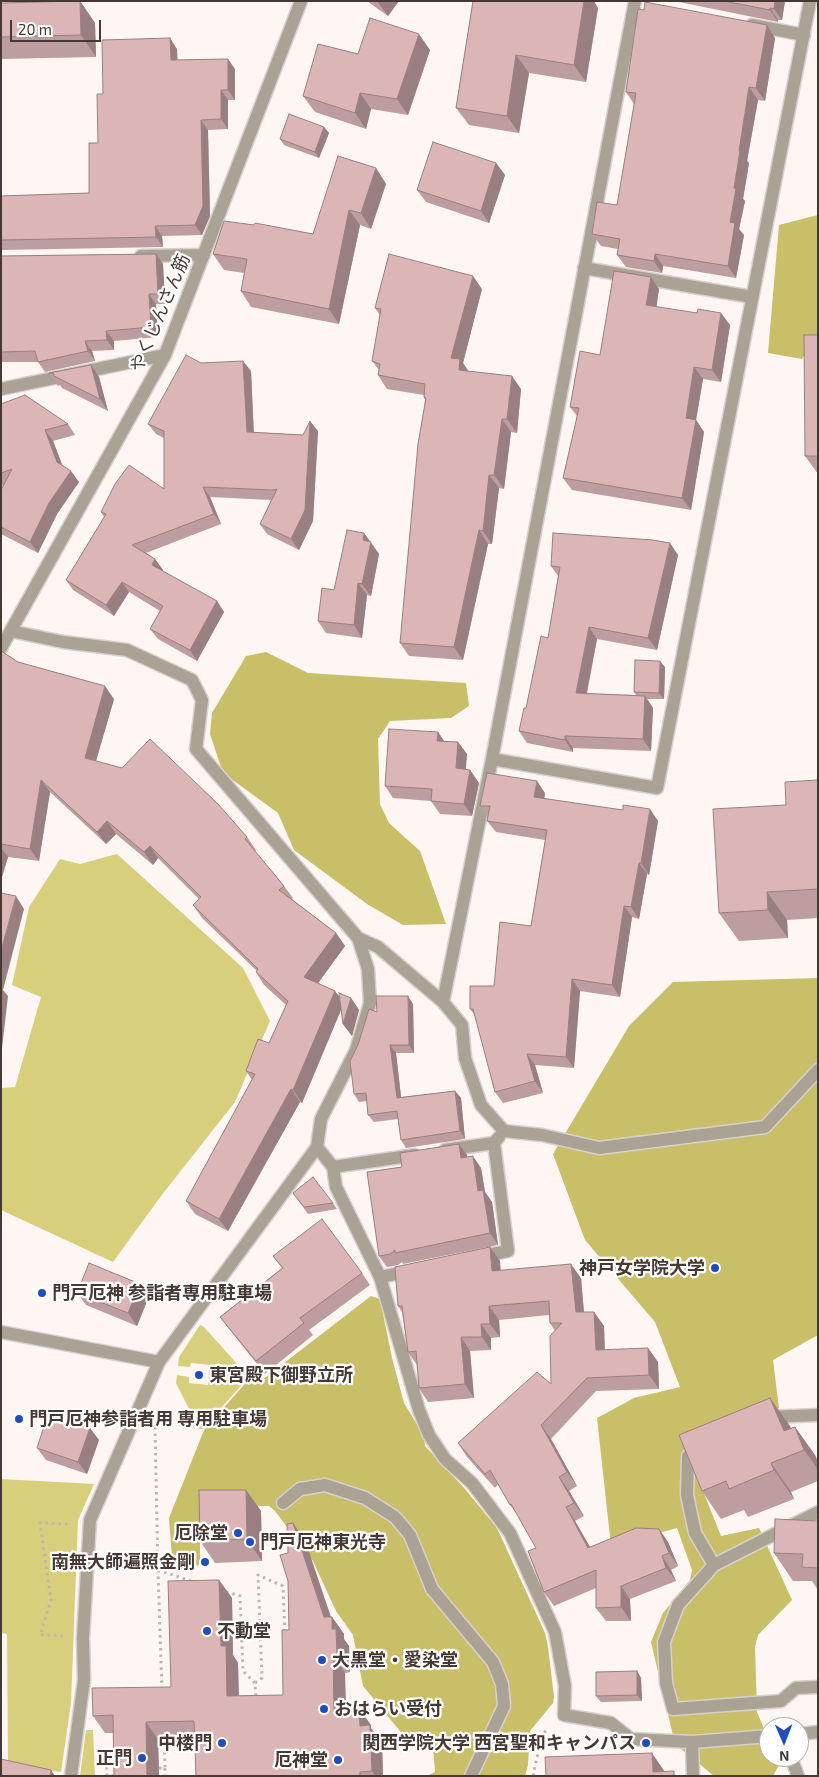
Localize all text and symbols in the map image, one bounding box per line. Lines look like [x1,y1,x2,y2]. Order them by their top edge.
scale bar [12,10,104,42]
text: 20 m [18,20,52,38]
street label: やくじんさん筋 [125,251,195,375]
place label: 神戸女学院大学 [579,1257,705,1279]
marker: 神戸女学院大学 [709,1262,721,1274]
place label: 門戸厄神 参詣者専用駐車場 [52,1282,272,1304]
marker: 門戸厄神 参詣者専用駐車場 [36,1287,48,1299]
place label: 東宮殿下御野立所 [209,1364,353,1386]
marker: 東宮殿下御野立所 [193,1369,205,1381]
place label: 門戸厄神参詣者用 専用駐車場 [29,1408,267,1430]
marker: 門戸厄神参詣者用 専用駐車場 [13,1413,25,1425]
place label: 厄除堂 [174,1522,228,1544]
marker: 厄除堂 [232,1527,244,1539]
place label: 門戸厄神東光寺 [260,1531,386,1553]
marker: 門戸厄神東光寺 [244,1536,256,1548]
place label: 南無大師遍照金剛 [51,1551,195,1573]
marker: 南無大師遍照金剛 [199,1556,211,1568]
place label: 不動堂 [217,1620,271,1642]
marker: 不動堂 [201,1625,213,1637]
place label: 大黒堂・愛染堂 [332,1649,458,1671]
marker: 大黒堂・愛染堂 [316,1654,328,1666]
place label: おはらい受付 [334,1698,442,1720]
marker: おはらい受付 [318,1703,330,1715]
north arrow [759,1717,809,1767]
place label: 中楼門 [158,1732,212,1754]
place label: 関西学院大学 西宮聖和キャンパス [362,1732,636,1754]
marker: 中楼門 [216,1737,228,1749]
marker: 関西学院大学 西宮聖和キャンパス [640,1737,652,1749]
place label: 正門 [96,1747,132,1769]
text: N [779,1748,789,1765]
place label: 厄神堂 [274,1749,328,1771]
marker: 正門 [136,1752,148,1764]
marker: 厄神堂 [332,1754,344,1766]

